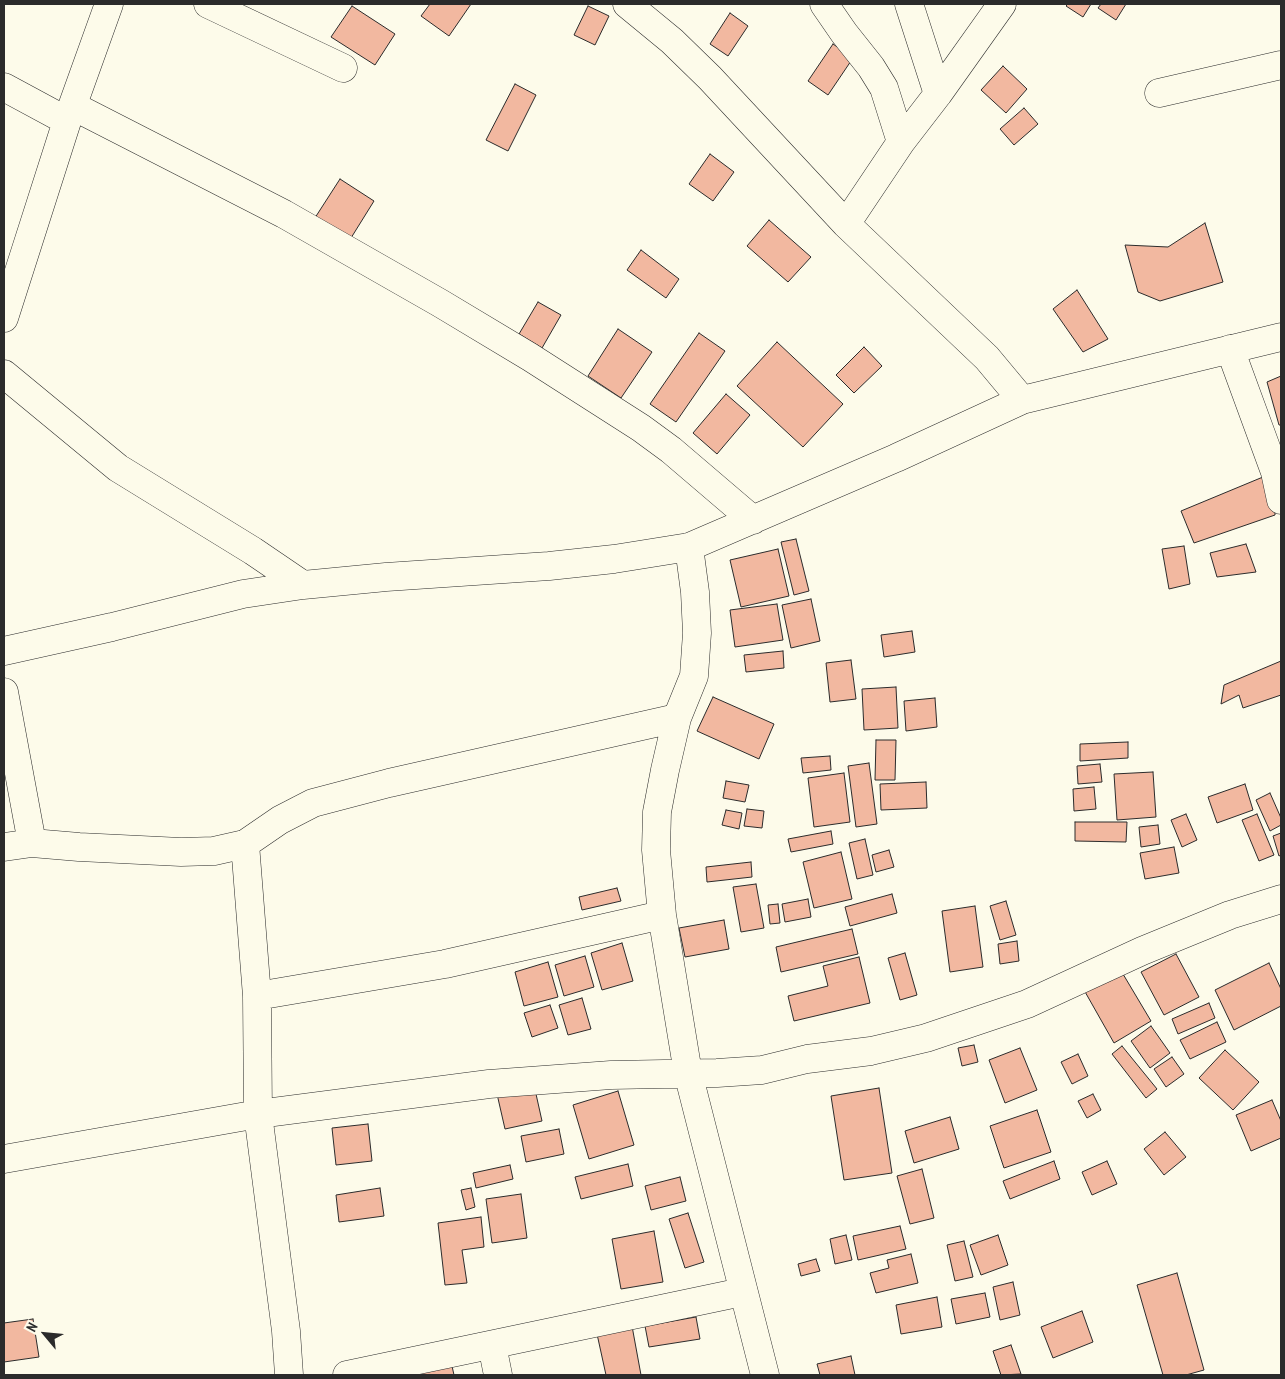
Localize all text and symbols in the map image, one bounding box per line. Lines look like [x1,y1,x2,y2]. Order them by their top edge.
north arrow [20,1309,70,1359]
text: N [22,1319,41,1335]

